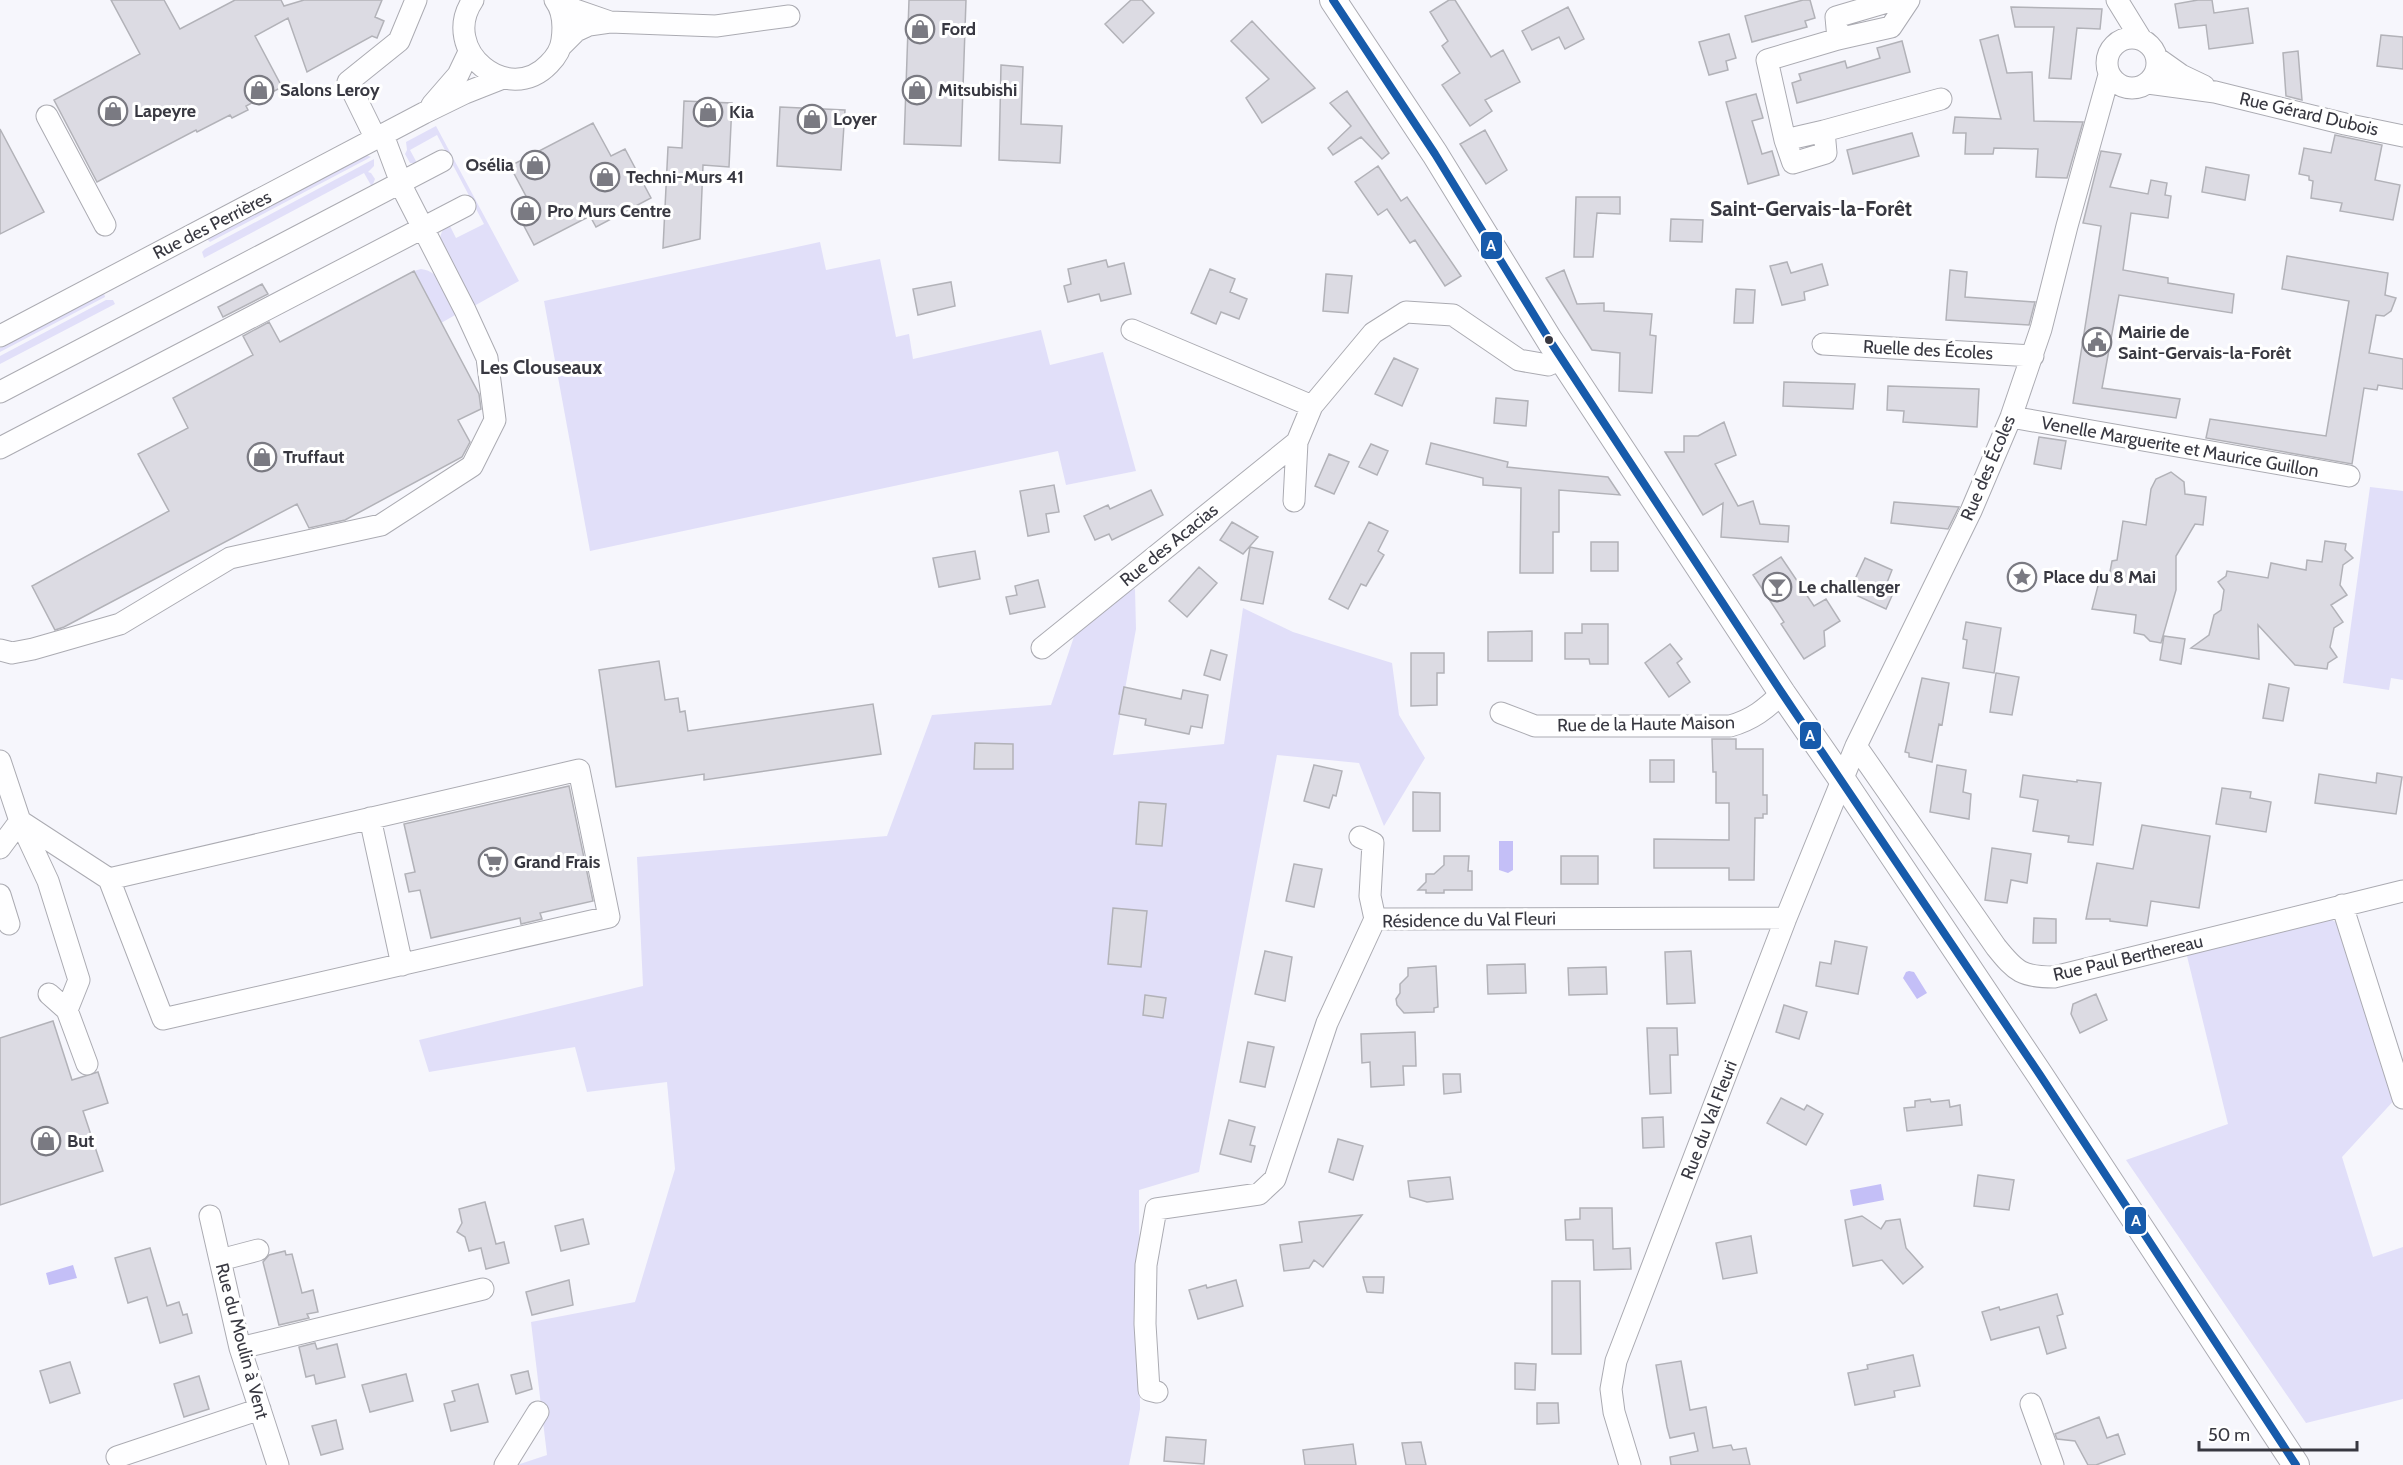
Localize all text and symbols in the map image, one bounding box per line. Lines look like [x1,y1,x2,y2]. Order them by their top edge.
shop icon: Ford [904,13,936,45]
place label: Ford [941,18,976,40]
shop icon: Salons Leroy [243,74,275,106]
shop icon: Mitsubishi [901,74,933,106]
place label: Salons Leroy [280,79,380,101]
place label: Mitsubishi [938,79,1017,101]
street label: Rue Gérard Dubois [2237,87,2381,141]
shop icon: Lapeyre [97,95,129,127]
shop icon: Kia [692,96,724,128]
place label: Lapeyre [134,100,196,122]
place label: Kia [729,101,754,123]
shop icon: Loyer [796,103,828,135]
place label: Loyer [833,108,877,130]
shop icon: Osélia [519,149,551,181]
place label: Osélia [466,154,514,176]
shop icon: Techni-Murs 41 [589,161,621,193]
place label: Techni-Murs 41 [626,166,744,188]
street label: Rue des Perrières [149,186,275,264]
shop icon: Pro Murs Centre [510,195,542,227]
district label: Saint-Gervais-la-Forêt [1710,196,1912,221]
place label: Pro Murs Centre [547,200,671,222]
line badge: A [1480,231,1503,260]
text: A [1486,236,1496,255]
place label: Mairie de Saint-Gervais-la-Forêt [2118,321,2291,364]
public building icon: Mairie de Saint-Gervais-la-Forêt [2081,326,2113,358]
unlabelled marker [1543,334,1555,346]
street label: Ruelle des Écoles [1862,336,1994,364]
district label: Les Clouseaux [480,355,602,379]
street label: Rue des Écoles [1956,412,2020,524]
street label: Venelle Marguerite et Maurice Guillon [2039,412,2321,482]
shop icon: Truffaut [246,441,278,473]
place label: Truffaut [283,446,345,468]
street label: Rue des Acacias [1116,499,1222,591]
place icon: Place du 8 Mai [2006,561,2038,593]
place label: Place du 8 Mai [2043,566,2156,588]
bar icon: Le challenger [1761,571,1793,603]
place label: Le challenger [1798,576,1900,598]
street label: Rue de la Haute Maison [1557,711,1735,737]
line badge: A [1799,721,1822,750]
text: A [1805,726,1815,745]
supermarket icon: Grand Frais [477,846,509,878]
place label: Grand Frais [514,851,601,873]
street label: Résidence du Val Fleuri [1382,907,1556,933]
street label: Rue Paul Berthereau [2051,930,2205,986]
street label: Rue du Val Fleuri [1676,1057,1742,1183]
shop icon: But [30,1125,62,1157]
place label: But [67,1130,94,1152]
line badge: A [2124,1206,2147,1235]
text: A [2131,1211,2141,1230]
street label: Rue du Moulin à Vent [211,1261,273,1421]
scale bar [2199,1414,2356,1452]
text: 50 m [2208,1424,2250,1446]

